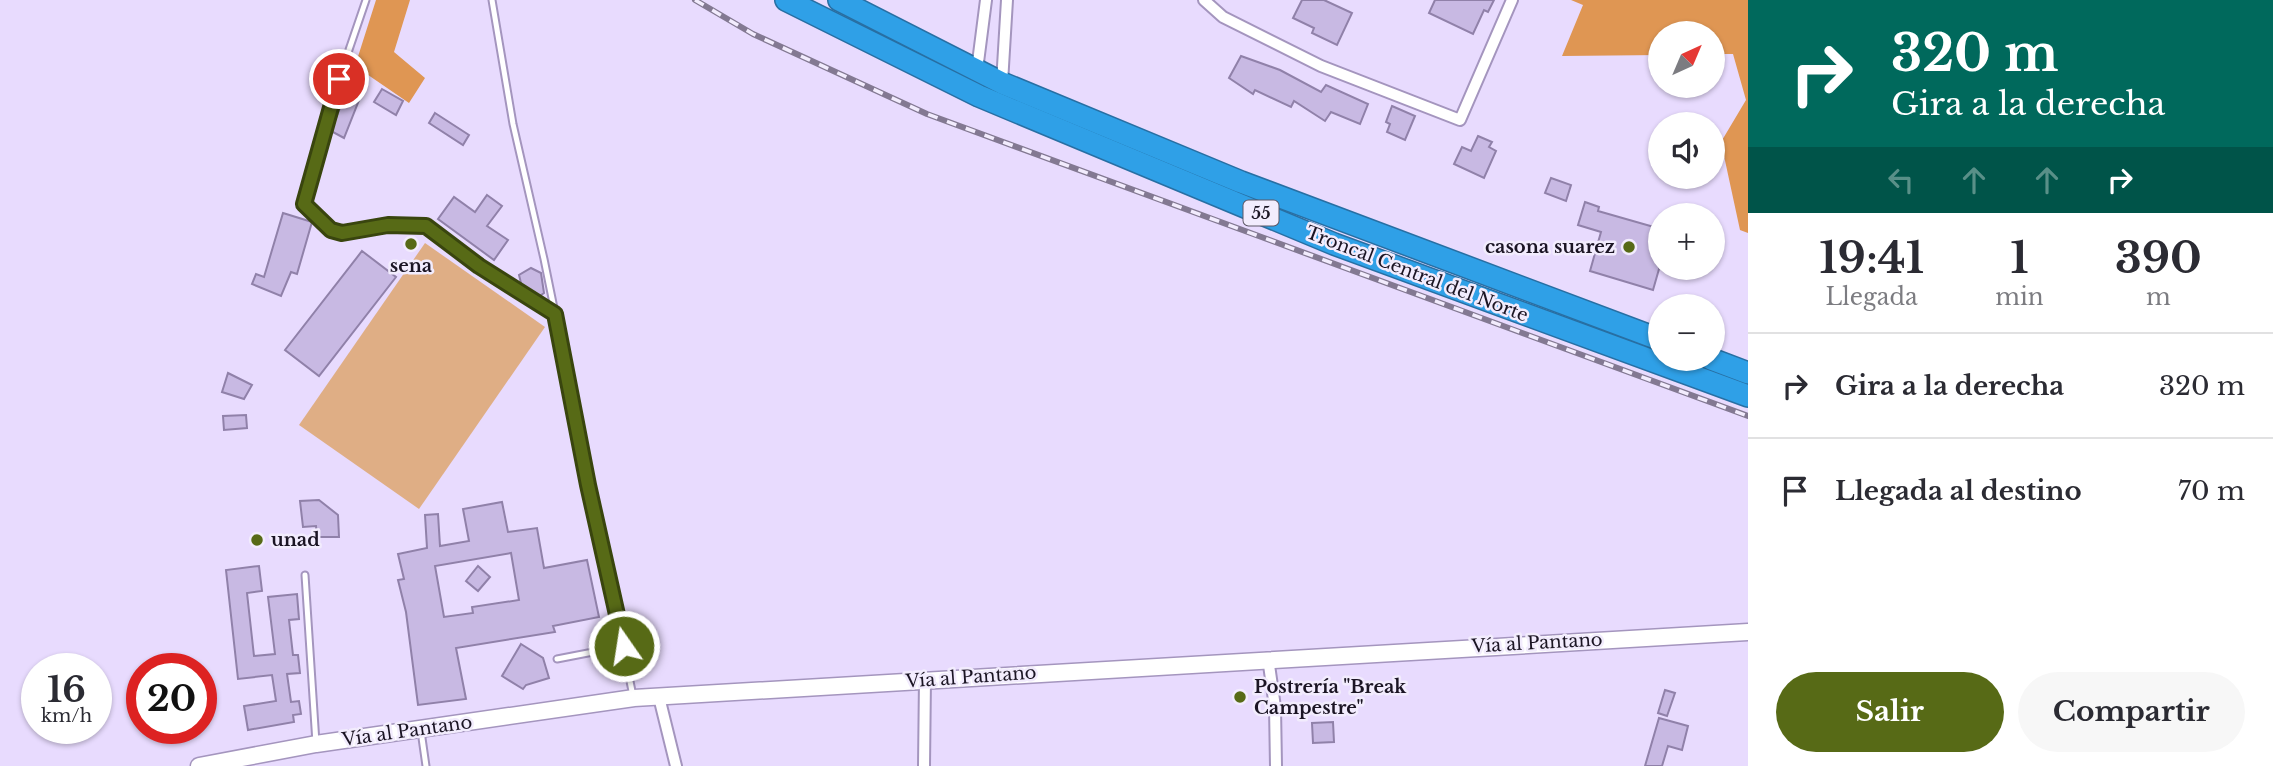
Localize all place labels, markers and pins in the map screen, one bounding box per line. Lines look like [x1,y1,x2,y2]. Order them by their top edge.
pin [309,49,369,109]
marker: sena [403,236,419,252]
place label: casona suarez [1485,236,1615,258]
marker: casona suarez [1621,239,1637,255]
place label: sena [390,255,433,277]
place label: unad [271,529,320,551]
marker: unad [249,532,265,548]
place label: Postrería "Break Campestre" [1254,676,1407,719]
marker: Postrería "Break Campestre" [1232,689,1248,705]

